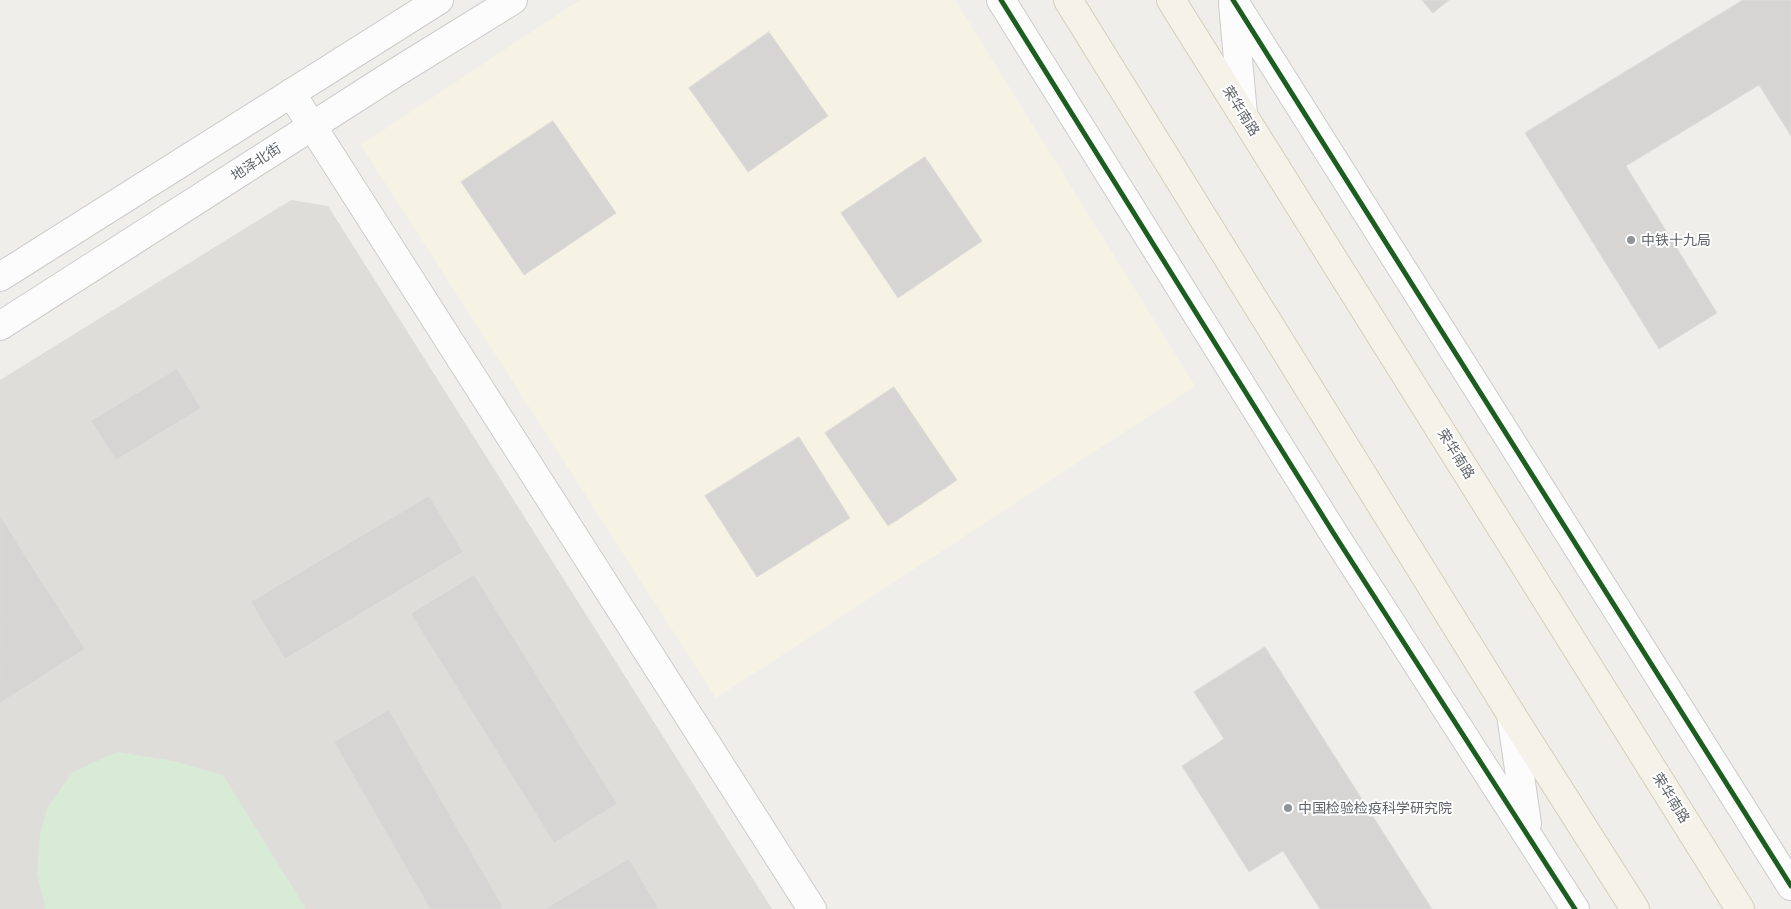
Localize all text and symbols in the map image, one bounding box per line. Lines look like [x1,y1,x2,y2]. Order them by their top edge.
street label: 荣华南路 [1219,83,1263,139]
street label: 地泽北街 [228,140,284,184]
place label: 中铁十九局 [1641,232,1711,248]
marker: 中铁十九局 [1625,234,1637,246]
street label: 荣华南路 [1434,426,1478,482]
street label: 荣华南路 [1649,770,1693,826]
place label: 中国检验检疫科学研究院 [1298,800,1452,816]
marker: 中国检验检疫科学研究院 [1282,802,1294,814]

